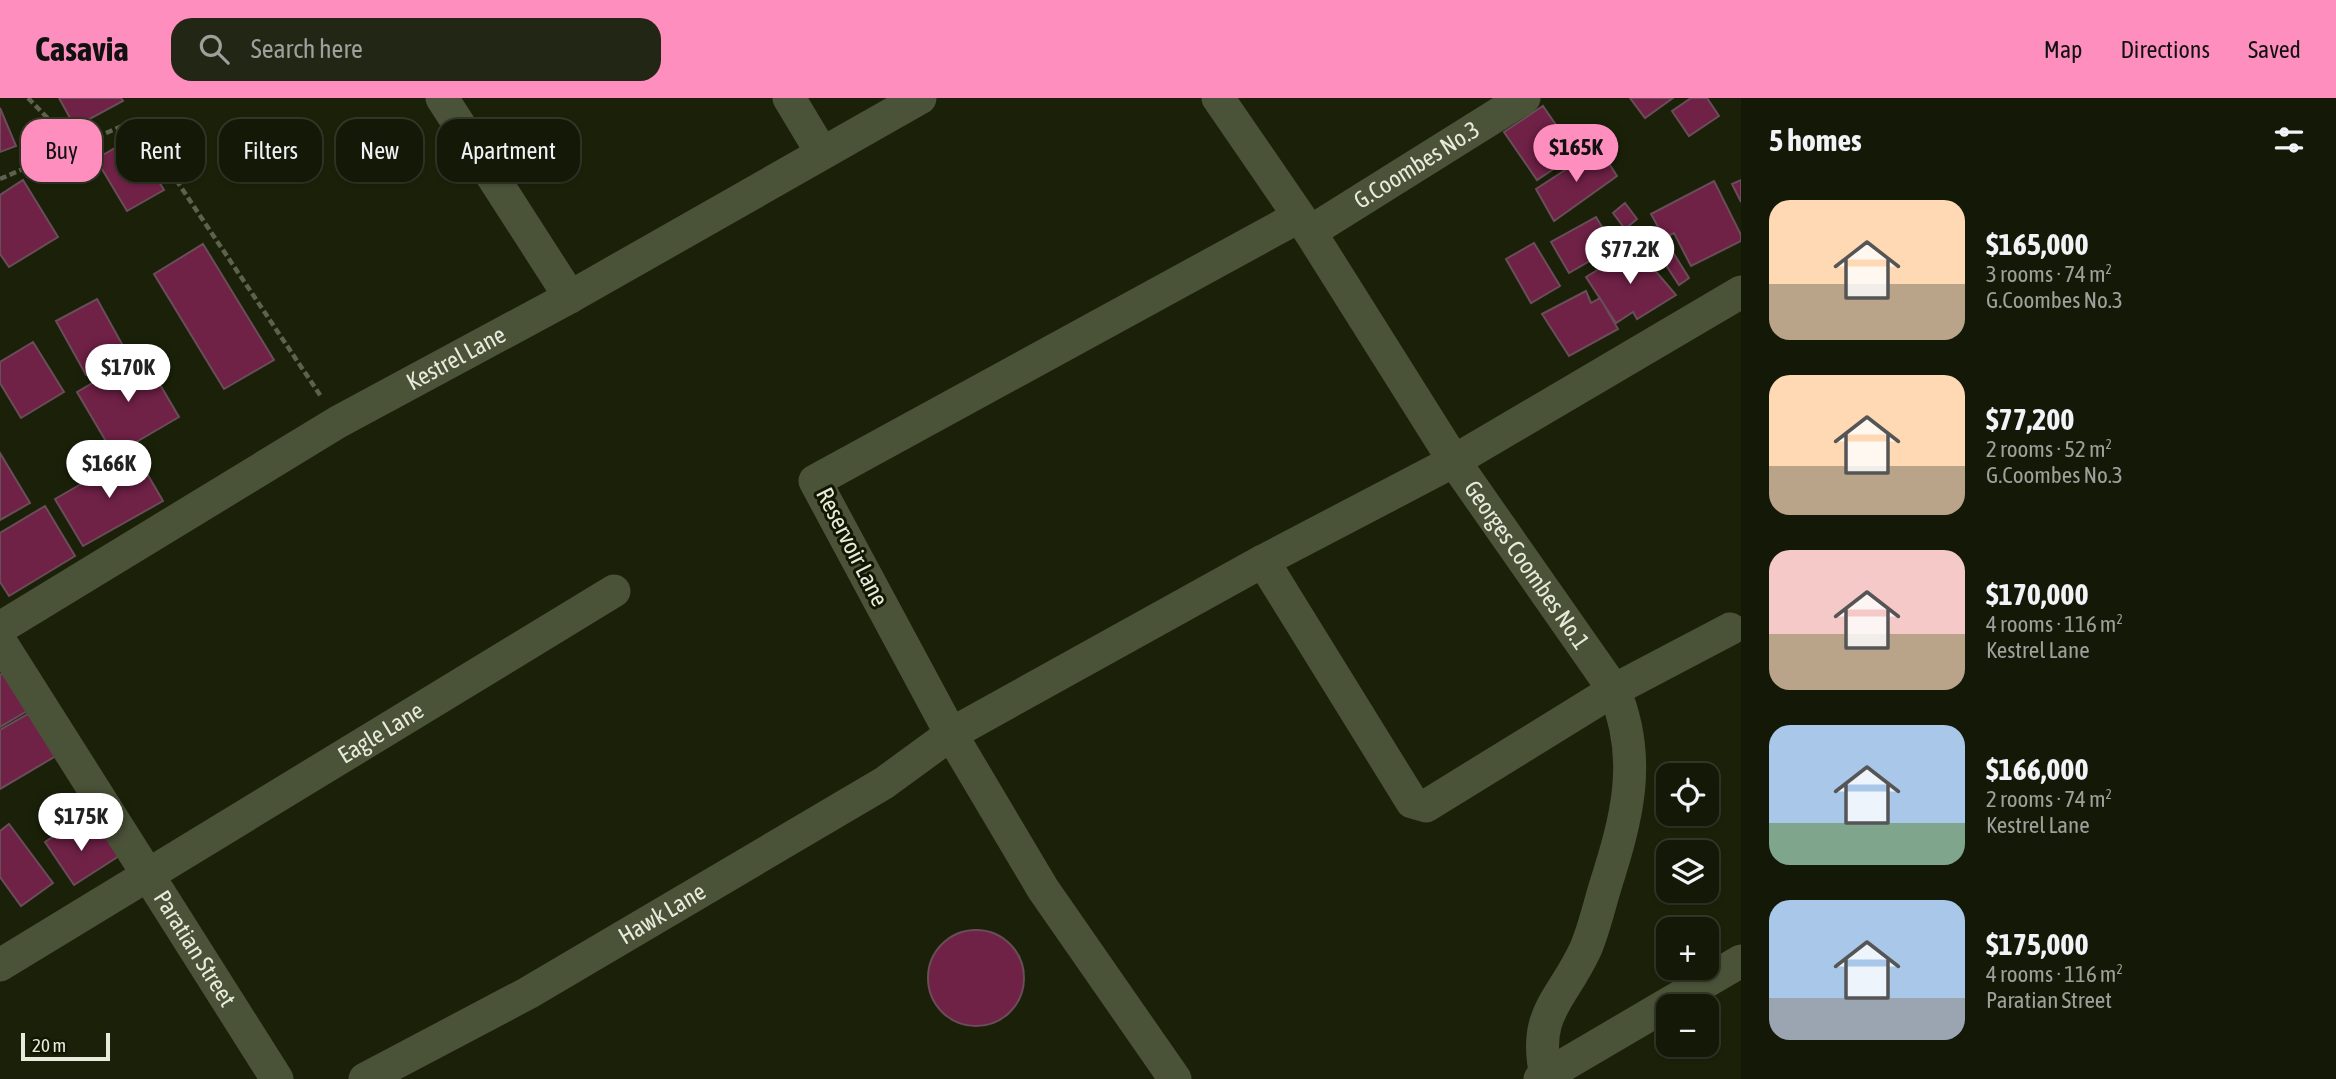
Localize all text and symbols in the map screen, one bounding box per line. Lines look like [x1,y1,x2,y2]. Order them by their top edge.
search box [171,18,661,81]
text: Casavia [35,30,129,68]
icon: search [195,30,233,68]
text: Search here [251,34,363,64]
text: Map [2044,36,2082,63]
text: Directions [2120,36,2210,63]
text: Saved [2248,36,2301,63]
street label: G.Coombes No.3 [1349,115,1484,214]
chip: Buy [21,119,102,182]
chip: Rent [116,119,205,182]
chip: Filters [219,119,322,182]
chip: New [336,119,423,182]
chip: Apartment [437,119,580,182]
icon: filters [2270,121,2308,159]
text: 5 homes [1769,123,1862,157]
pin: $165K [1527,125,1625,184]
text: $165K [1549,134,1603,160]
pin: $77.2K [1573,226,1687,286]
text: $165,000 [1986,227,2089,261]
icon: home [1825,228,1909,312]
text: $77.2K [1601,236,1659,262]
text: 3 rooms · 74 m² [1986,261,2112,287]
text: G.Coombes No.3 [1986,287,2123,313]
street label: Kestrel Lane [402,320,510,395]
pin: $170K [79,344,177,404]
text: $170K [101,354,155,380]
text: $77,200 [1986,402,2074,436]
icon: home [1825,403,1909,487]
text: 2 rooms · 52 m² [1986,436,2112,462]
pin: $166K [60,440,158,500]
text: $166K [82,450,136,476]
text: G.Coombes No.3 [1986,462,2123,488]
street label: Georges Coombes No.1 [1459,475,1595,654]
street label: Reservoir Lane [811,483,894,610]
text: $170,000 [1986,577,2089,611]
icon: home [1825,578,1909,662]
text: 4 rooms · 116 m² [1986,611,2123,637]
text: Kestrel Lane [1986,637,2090,663]
street label: Eagle Lane [333,696,428,769]
text: $166,000 [1986,752,2089,786]
icon: home [1825,753,1909,837]
map controls [1656,763,1719,1057]
button: locate [1656,763,1719,826]
text: 2 rooms · 74 m² [1986,786,2112,812]
pin: $175K [32,794,130,853]
text: $175K [54,803,108,829]
text: Kestrel Lane [1986,812,2090,838]
button: layers [1656,840,1719,903]
street label: Hawk Lane [614,877,710,950]
street label: Paratian Street [148,886,242,1011]
button: + [1656,917,1719,980]
text: $175,000 [1986,927,2089,961]
icon: home [1825,928,1909,1012]
text: 4 rooms · 116 m² [1986,961,2123,987]
text: Paratian Street [1986,987,2112,1013]
button: − [1656,994,1719,1057]
scale bar [21,1030,110,1062]
text: 20 m [32,1034,66,1056]

